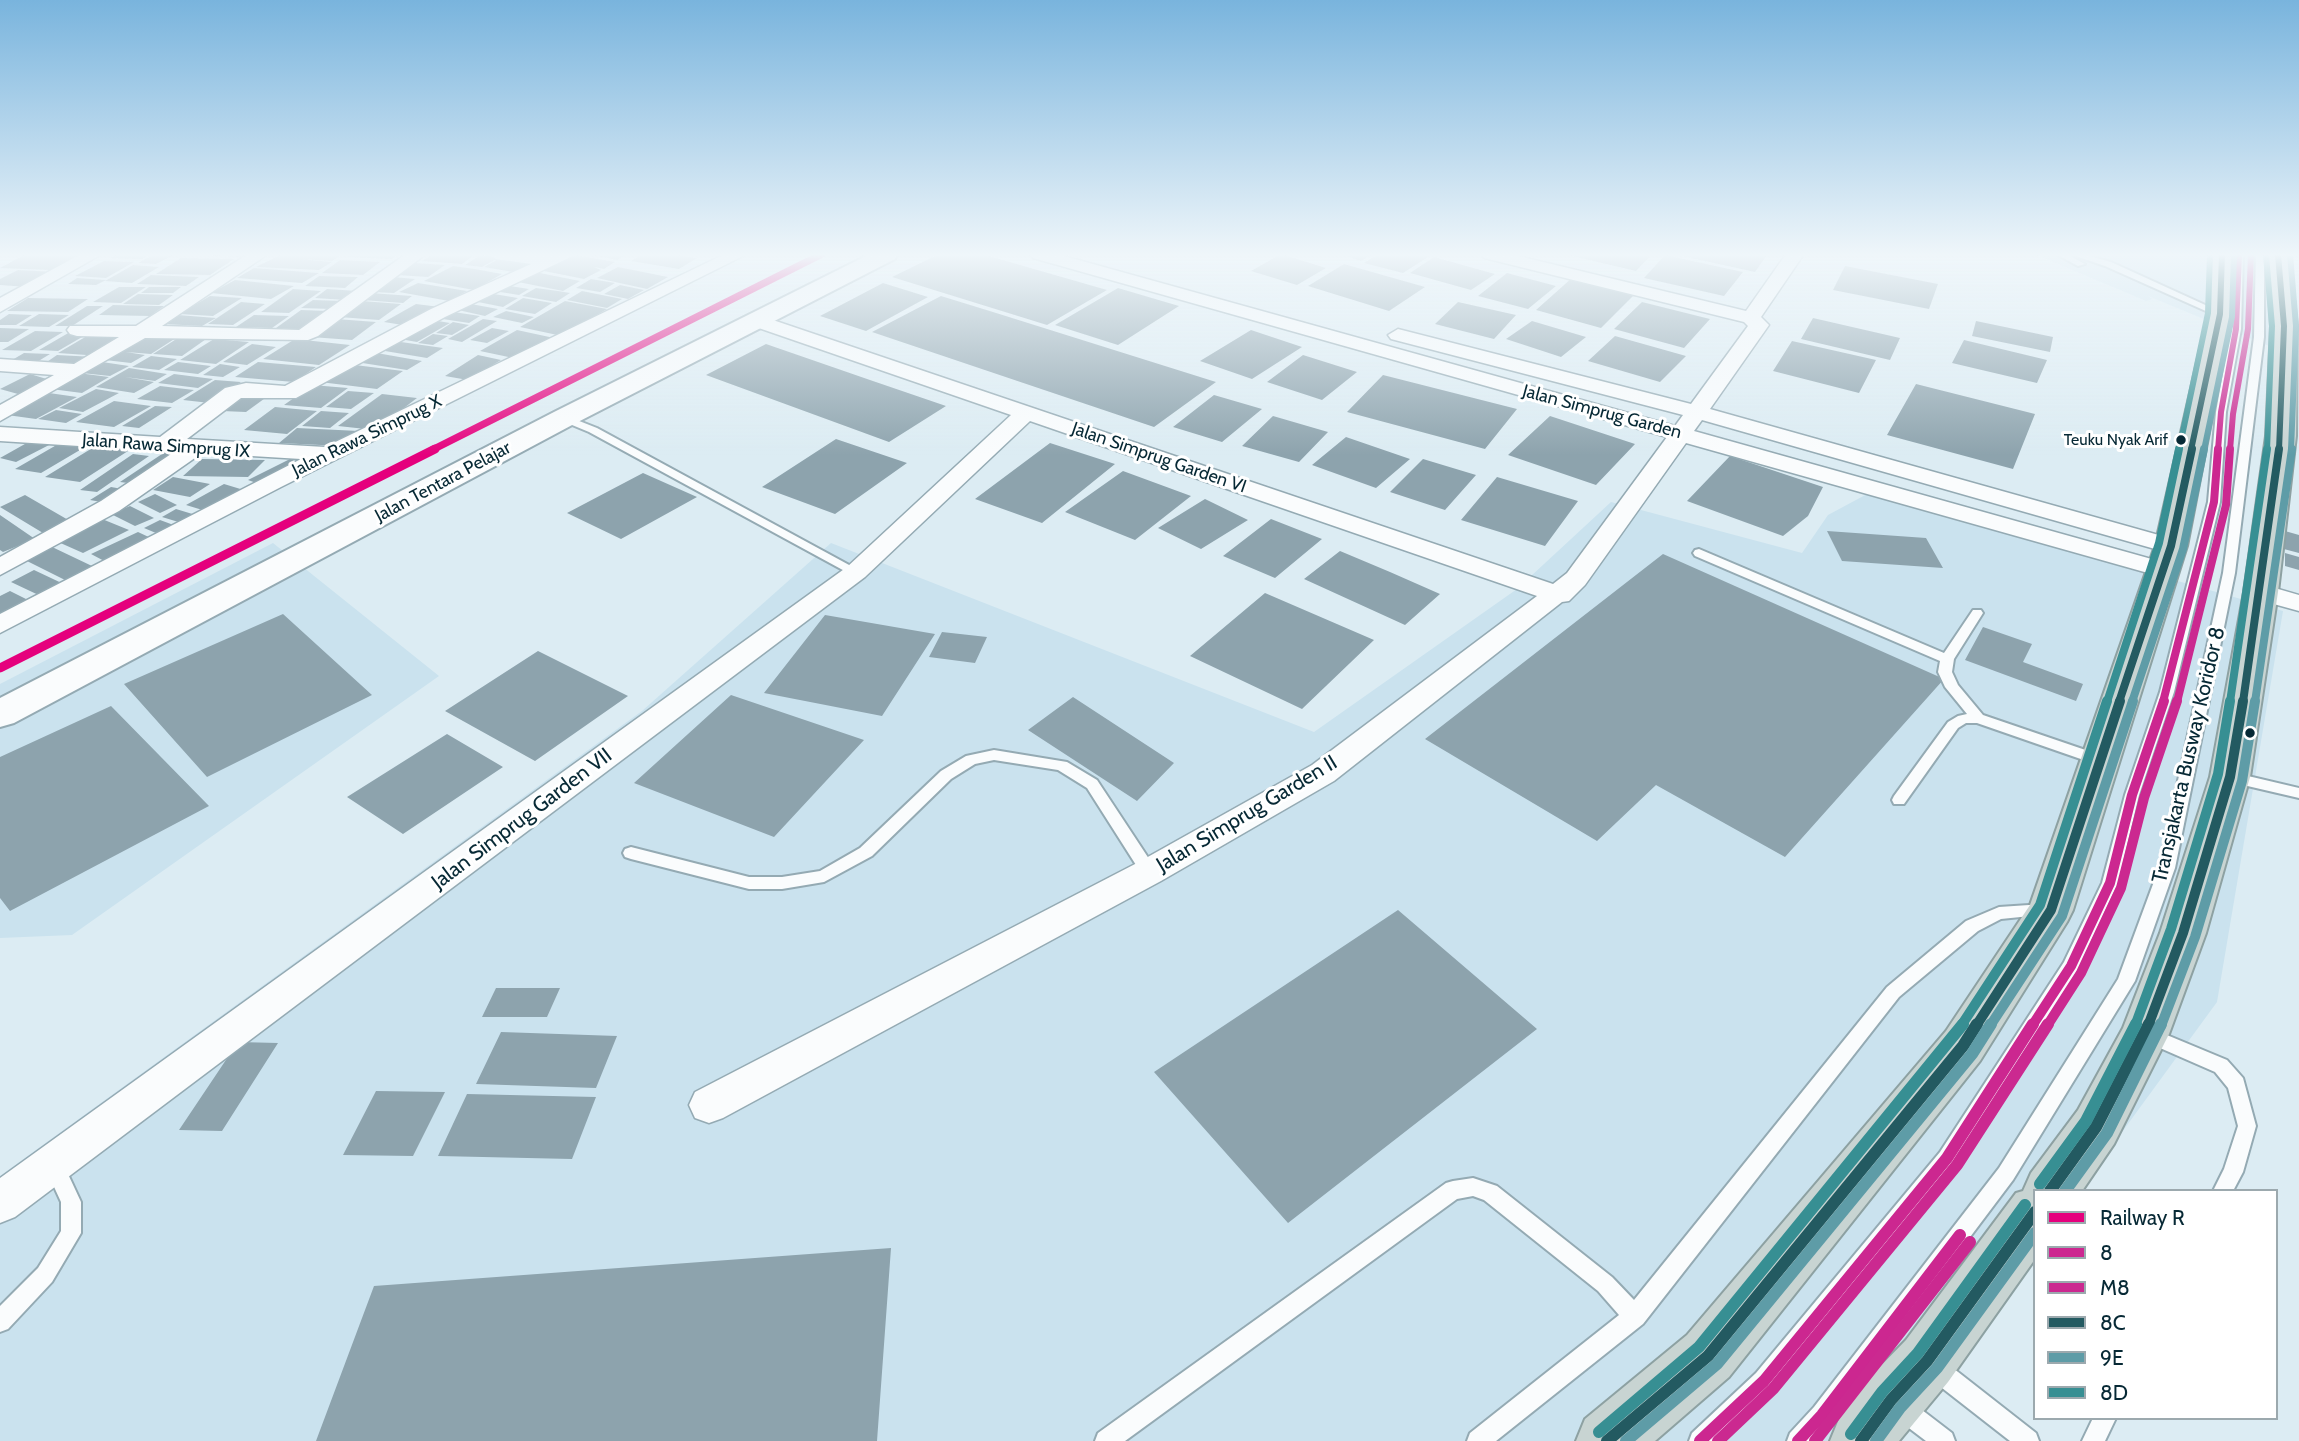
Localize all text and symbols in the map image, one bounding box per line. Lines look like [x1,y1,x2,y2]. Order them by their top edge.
street label: Jalan Simprug Garden [1520,380,1684,444]
street label: Jalan Rawa Simprug X [289,390,445,482]
street label: Jalan Simprug Garden VI [1069,418,1249,498]
street label: Jalan Rawa Simprug IX [81,429,251,463]
place label: Teuku Nyak Arif [2064,430,2168,450]
marker: Teuku Nyak Arif [2174,433,2188,447]
street label: Jalan Tentara Pelajar [371,437,515,527]
street label: Transjakarta Busway Koridor 8 [2147,624,2231,886]
unlabelled marker [2243,726,2257,740]
street label: Jalan Simprug Garden VII [427,743,617,895]
street label: Jalan Simprug Garden II [1152,750,1342,878]
legend [2033,1189,2278,1420]
text: Railway R [2100,1205,2185,1230]
text: 8 [2100,1240,2113,1265]
text: M8 [2100,1275,2130,1300]
text: 8C [2100,1310,2126,1335]
text: 9E [2100,1345,2124,1370]
text: 8D [2100,1380,2128,1405]

